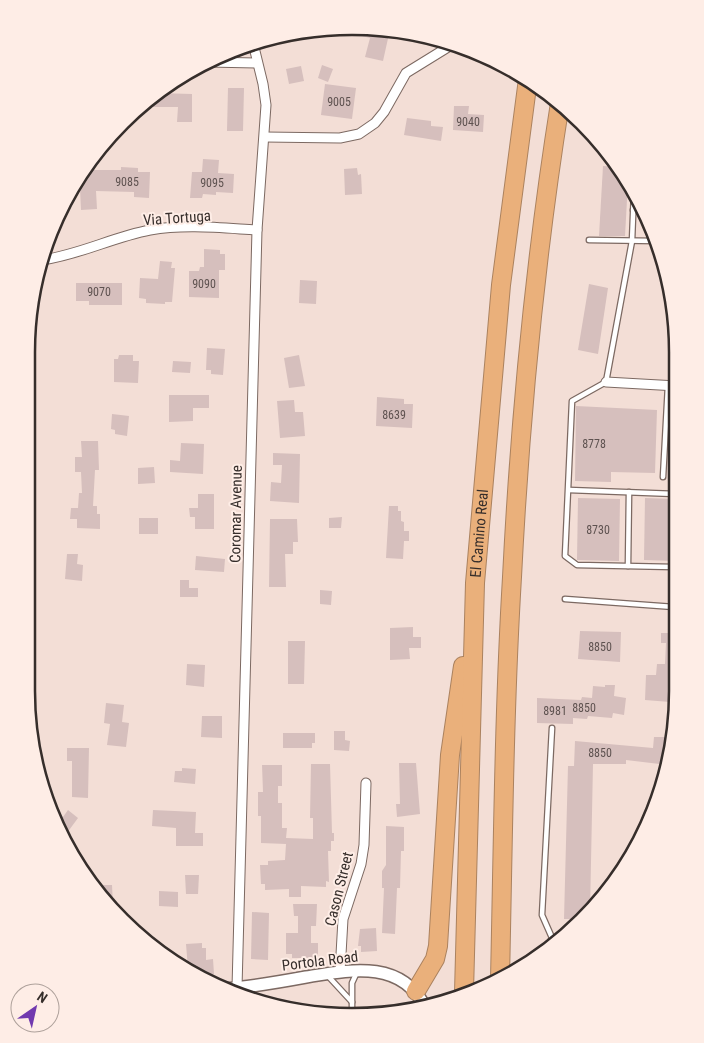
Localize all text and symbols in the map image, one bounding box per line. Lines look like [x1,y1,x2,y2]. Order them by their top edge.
house number: 9005 [327,95,351,109]
house number: 9040 [456,115,480,129]
house number: 9085 [115,175,139,189]
house number: 9095 [200,176,224,190]
street label: Via Tortuga [142,207,212,229]
house number: 9090 [192,277,216,291]
house number: 9070 [87,285,111,299]
house number: 8639 [382,408,406,422]
house number: 8778 [582,437,606,451]
street label: Coromar Avenue [226,465,246,563]
street label: El Camino Real [467,488,492,578]
house number: 8730 [586,523,610,537]
house number: 8850 [588,640,612,654]
house number: 8850 [572,701,596,715]
house number: 8981 [543,704,567,718]
house number: 8850 [588,746,612,760]
street label: Cason Street [321,850,357,928]
street label: Portola Road [281,947,359,975]
north arrow [10,983,60,1033]
text: N [34,988,50,1006]

